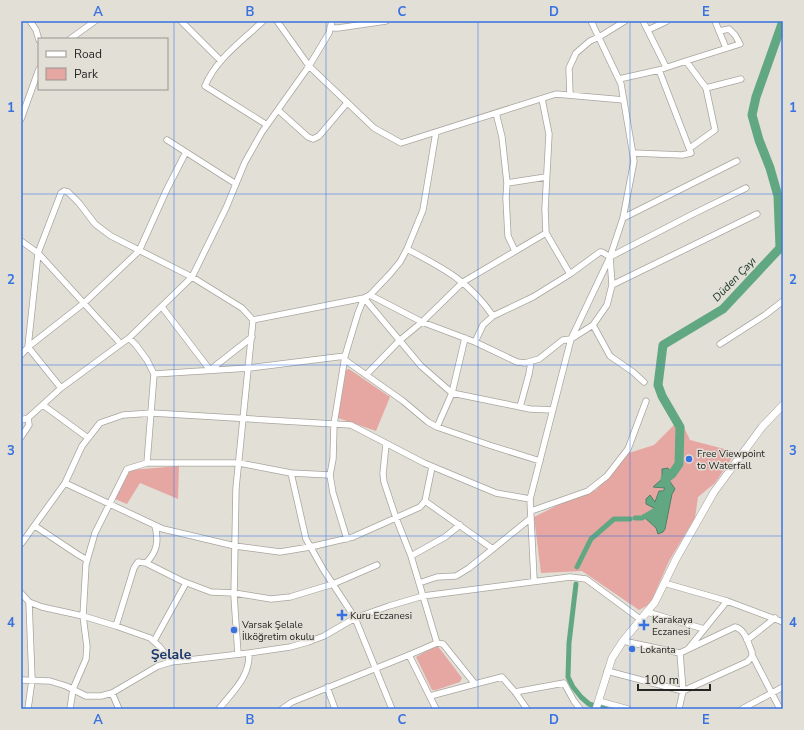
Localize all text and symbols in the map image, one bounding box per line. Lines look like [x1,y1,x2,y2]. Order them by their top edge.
text: A [93,3,103,21]
text: B [246,3,255,21]
text: C [398,3,407,21]
text: D [549,3,559,21]
text: E [702,3,710,21]
legend [38,38,168,90]
text: Road [74,46,102,62]
text: Park [74,66,99,82]
text: 1 [7,99,15,117]
text: 1 [789,99,797,117]
water label: Düden Çayı [709,253,760,305]
text: 2 [7,271,15,289]
text: 2 [789,271,797,289]
text: 3 [7,442,15,460]
text: 3 [789,442,797,460]
place label: Free Viewpoint to Waterfall [697,447,765,473]
marker: Free Viewpoint to Waterfall [684,454,694,464]
place label: Kuru Eczanesi [350,609,412,623]
marker: Kuru Eczanesi [337,610,347,620]
place label: Karakaya Eczanesi [652,613,693,639]
text: 4 [7,614,15,632]
text: 4 [789,614,797,632]
place label: Varsak Şelale İlköğretim okulu [241,618,314,644]
marker: Karakaya Eczanesi [639,620,649,630]
marker: Varsak Şelale İlköğretim okulu [229,625,239,635]
place label: Lokanta [640,643,676,657]
marker: Lokanta [627,644,637,654]
district label: Şelale [151,645,192,664]
scale bar [638,666,710,692]
text: 100 m [644,672,679,688]
text: A [93,711,103,729]
text: B [246,711,255,729]
text: C [398,711,407,729]
text: D [549,711,559,729]
text: E [702,711,710,729]

